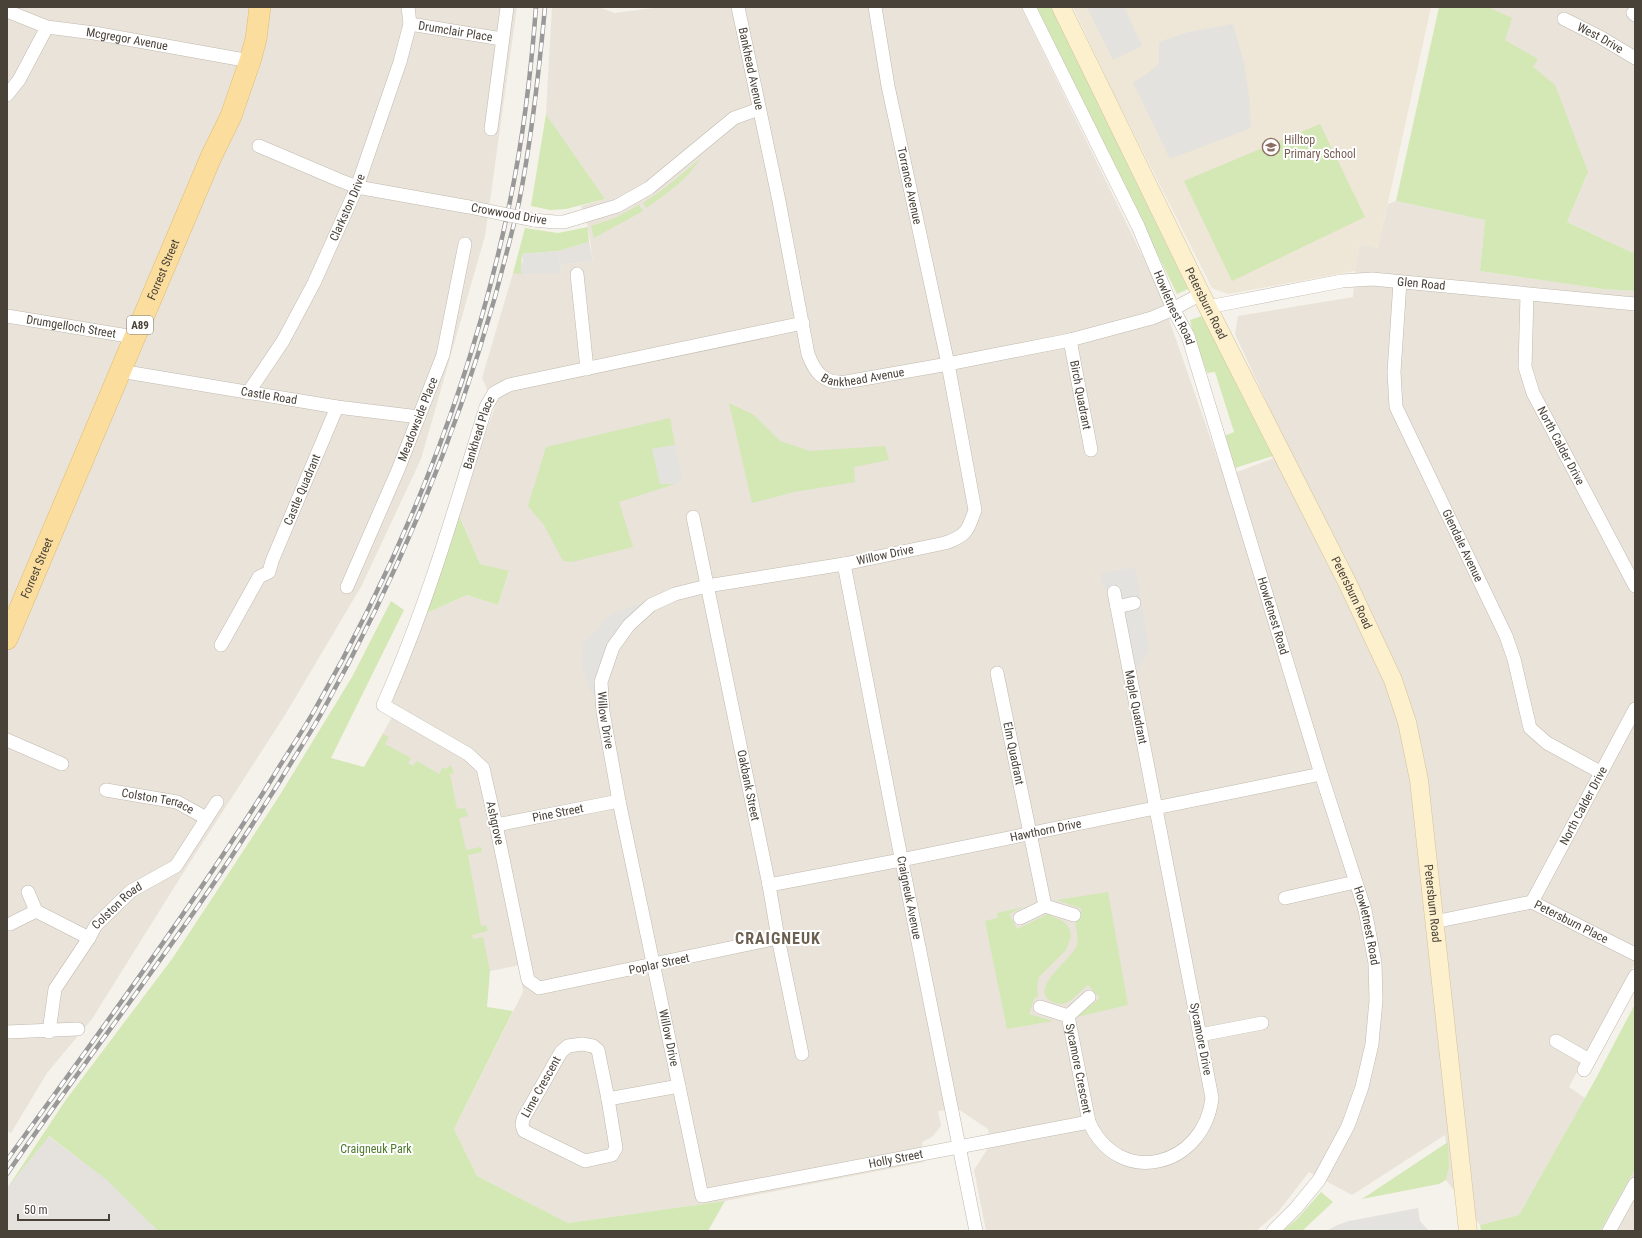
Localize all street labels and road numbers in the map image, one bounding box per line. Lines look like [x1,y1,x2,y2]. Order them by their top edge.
street label: Drumclair Place [417,18,494,44]
street label: West Drive [1575,20,1626,57]
street label: Mcgregor Avenue [85,25,169,53]
street label: Bankhead Avenue [735,26,767,112]
street label: Torrance Avenue [894,146,925,226]
street label: Clarkston Drive [327,172,368,243]
street label: Crowwood Drive [470,200,548,228]
street label: Forrest Street [144,237,182,302]
street label: Petersburn Road [1182,265,1230,342]
street label: Howletnest Road [1151,268,1197,346]
street label: Glen Road [1397,274,1446,293]
street label: Drumgelloch Street [25,312,117,341]
road number: A89 [127,316,153,334]
street label: Birch Quadrant [1067,359,1094,431]
street label: Bankhead Avenue [819,365,906,389]
street label: Meadowside Place [395,375,441,463]
street label: Castle Road [240,384,298,407]
street label: Bankhead Place [460,393,498,471]
street label: North Calder Drive [1534,404,1588,488]
street label: Castle Quadrant [281,451,324,527]
street label: Glendale Avenue [1439,507,1486,584]
street label: Forrest Street [18,535,56,601]
street label: Willow Drive [855,542,915,568]
street label: Petersburn Road [1328,554,1375,631]
street label: Howletnest Road [1255,575,1291,656]
street label: Maple Quadrant [1122,669,1150,746]
street label: Willow Drive [595,691,617,750]
street label: Elm Quadrant [1000,721,1027,786]
street label: Oakbank Street [734,749,763,823]
street label: North Calder Drive [1557,764,1610,847]
street label: Colston Terrace [121,786,197,817]
street label: Ashgrove [483,800,507,847]
street label: Pine Street [531,801,585,825]
street label: Hawthorn Drive [1009,816,1083,845]
street label: Craigneuk Avenue [894,855,924,941]
street label: Petersburn Road [1421,863,1444,943]
street label: Colston Road [89,879,144,932]
street label: Howletnest Road [1351,884,1382,966]
street label: Petersburn Place [1532,897,1611,946]
street label: Poplar Street [627,951,691,977]
street label: Sycamore Drive [1187,1002,1215,1077]
street label: Willow Drive [656,1008,682,1068]
street label: Sycamore Crescent [1063,1022,1094,1115]
street label: Lime Crescent [518,1054,564,1120]
street label: Holly Street [867,1147,925,1171]

